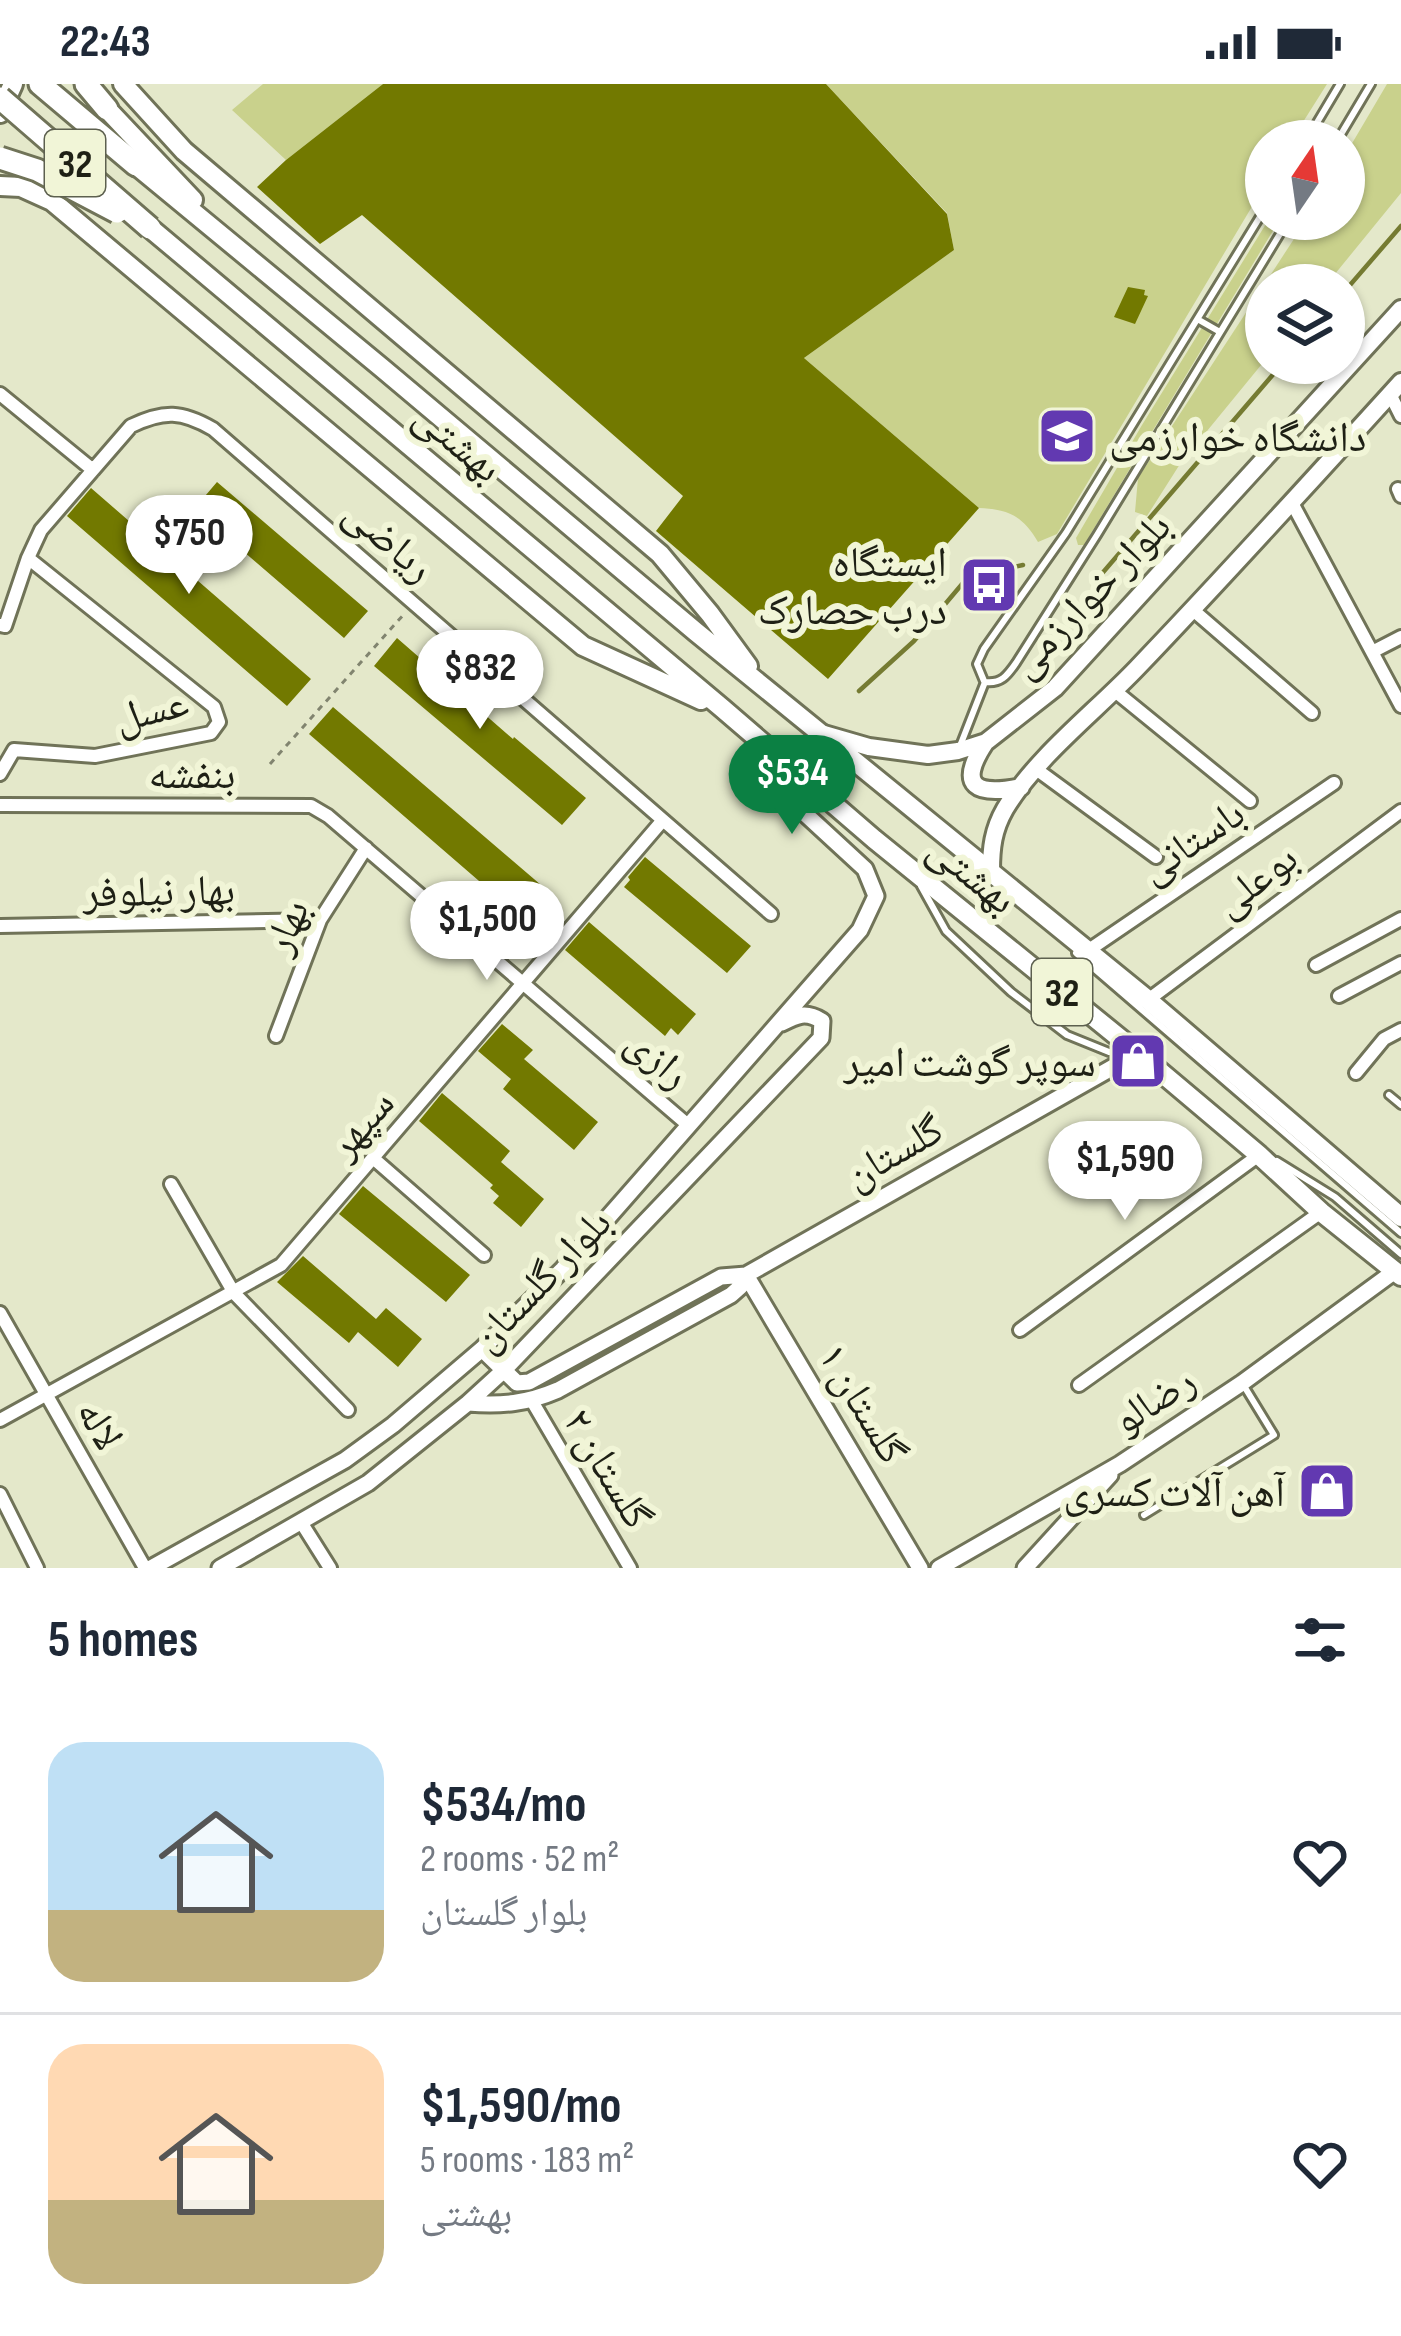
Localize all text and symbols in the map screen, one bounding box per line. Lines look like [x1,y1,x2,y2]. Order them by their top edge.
text: 22:43 [60,15,151,70]
north arrow [1245,120,1365,240]
map controls [1245,120,1365,384]
road number: 32 [45,130,105,196]
button: layers [1245,264,1365,384]
street label: بهشتى [403,391,512,494]
school or university icon: دانشگاه خوارزمی [1036,405,1098,467]
place label: دانشگاه خوارزمی [1109,413,1366,464]
street label: ریاضی [333,488,444,594]
pin: $750 [118,495,260,597]
street label: بلوار خوارزمی [999,502,1182,689]
text: $750 [153,510,225,557]
place label: ایستگاه درب حصارک [758,538,947,637]
bus stop icon: ایستگاه درب حصارک [958,554,1020,616]
pin: $832 [409,630,551,732]
text: $832 [444,645,516,692]
street label: عسل [110,678,194,745]
pin: $534 [721,735,863,837]
street label: بنفشه [149,750,235,801]
text: $534 [756,750,828,797]
street label: باستانی [1130,789,1255,896]
street label: بهشتی [917,824,1026,926]
street label: بوعلی [1205,833,1308,929]
street label: بهار نیلوفر [81,866,236,919]
pin: $1,500 [389,881,585,983]
street label: بهار [253,892,322,963]
text: $1,500 [437,896,537,943]
road number: 32 [1032,959,1092,1025]
street label: رازی [615,1017,700,1101]
shop icon: سوپر گوشت امیر [1107,1030,1169,1092]
place label: سوپر گوشت امیر [843,1038,1096,1089]
street label: سپهر [317,1079,406,1171]
street label: گلستان [836,1105,953,1202]
pin: $1,590 [1027,1121,1223,1223]
text: $1,590 [1075,1136,1175,1183]
street label: بلوار گلستان [461,1198,623,1363]
street label: گلستان ۱ [806,1335,918,1474]
street label: رضالو [1103,1356,1205,1447]
street label: لاله [64,1391,133,1460]
street label: گلستان ۲ [551,1400,663,1539]
shop icon: آهن آلات کسری [1296,1460,1358,1522]
place label: آهن آلات کسری [1063,1468,1286,1519]
icon: filters [1287,1607,1353,1673]
text: 5 homes [48,1610,198,1671]
text: $534/mo [420,1775,586,1836]
icon: home [144,1790,288,1934]
icon: heart [1287,1829,1353,1895]
text: 2 rooms · 52 m² [420,1836,620,1883]
text: بلوار گلستان [420,1890,587,1937]
text: $1,590/mo [420,2076,622,2137]
icon: home [144,2092,288,2236]
icon: heart [1287,2131,1353,2197]
text: 5 rooms · 183 m² [420,2137,634,2184]
text: بهشتی [420,2191,512,2238]

